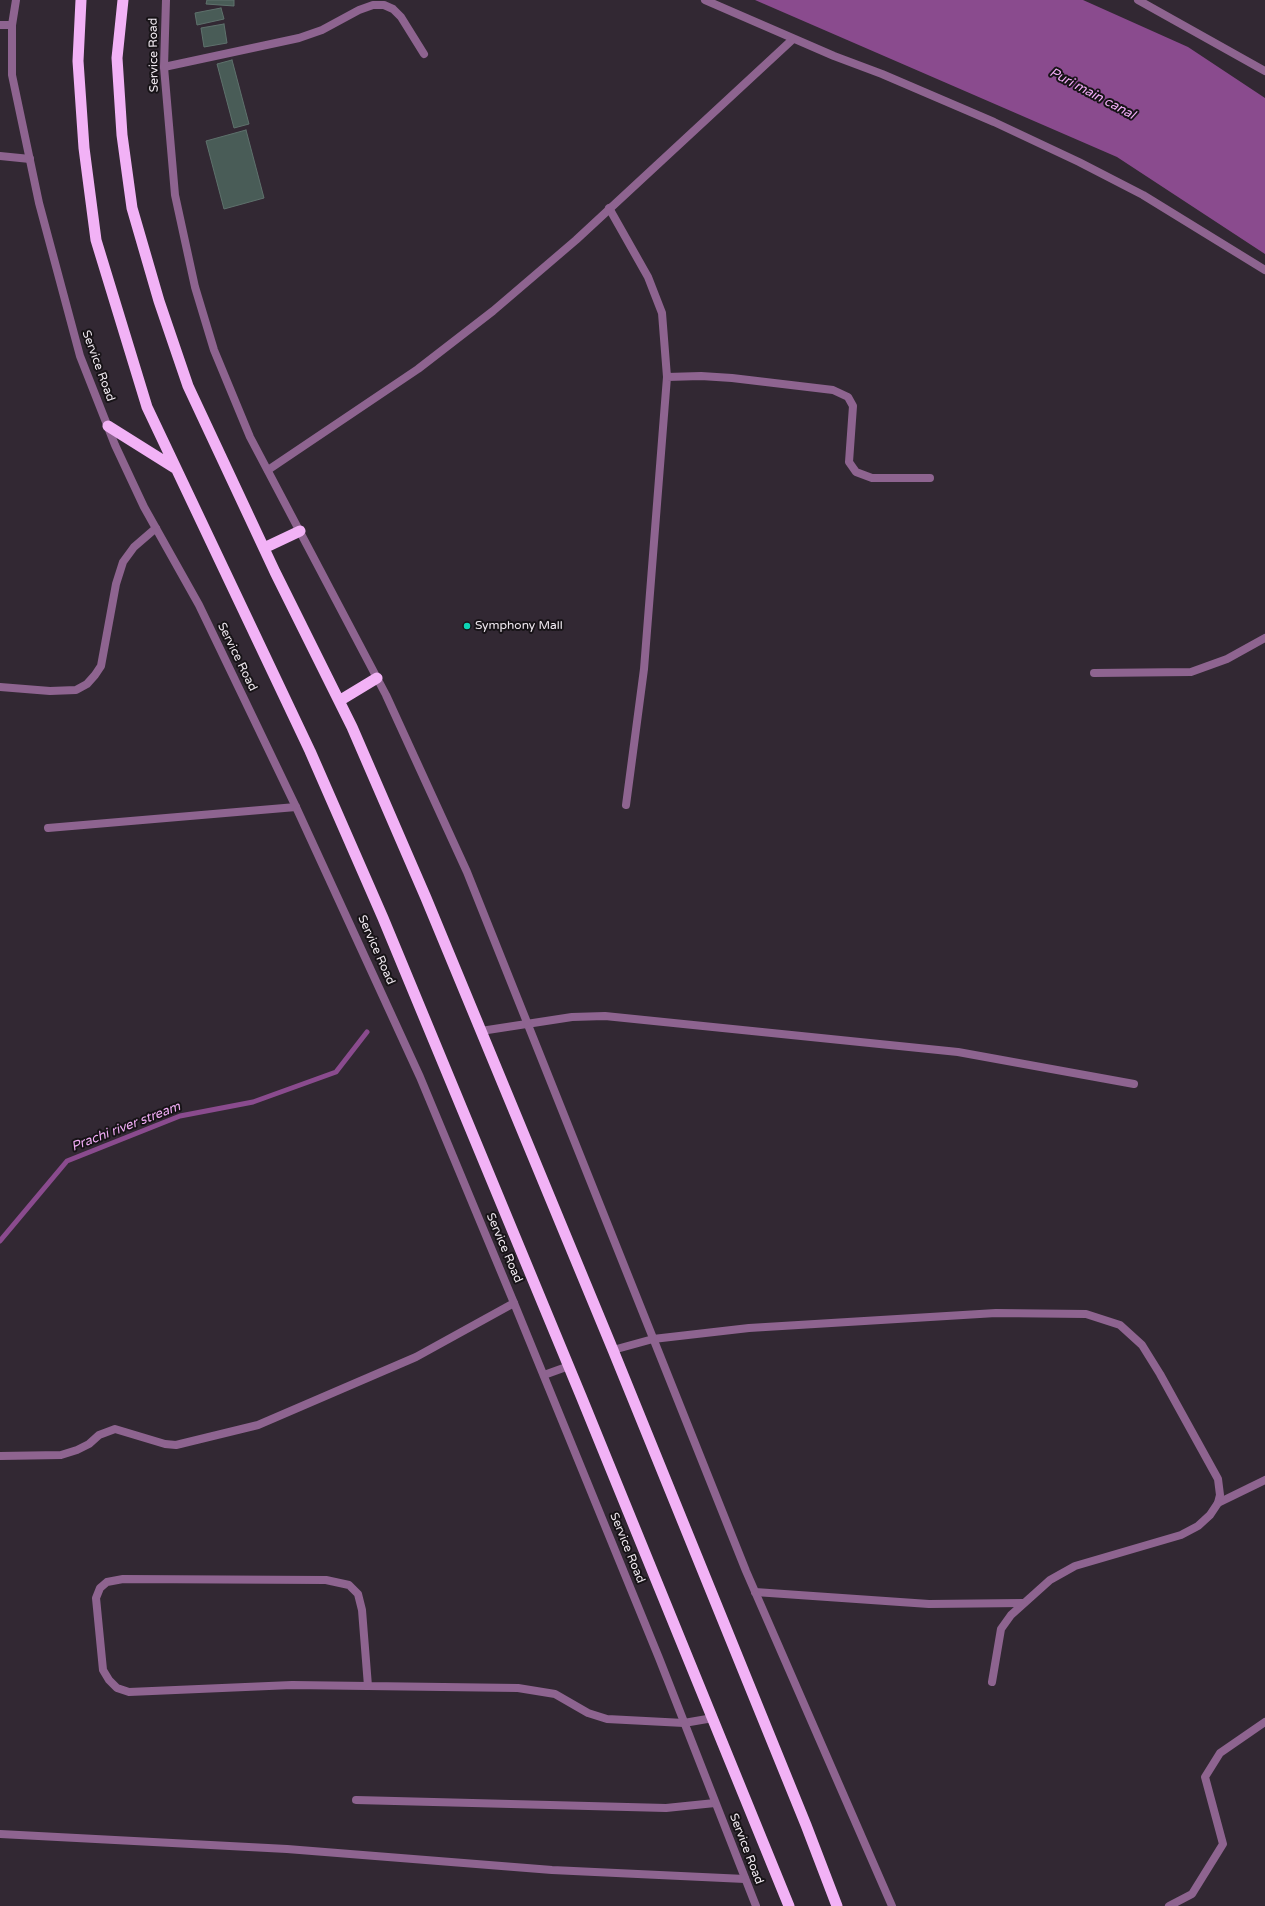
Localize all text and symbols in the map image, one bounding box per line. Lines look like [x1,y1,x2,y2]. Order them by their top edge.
street label: Service Road [146,18,162,92]
water label: Puri main canal [1047,65,1137,123]
street label: Service Road [78,329,118,403]
place label: Symphony Mall [475,619,563,633]
street label: Service Road [214,620,260,694]
marker: Symphony Mall [462,621,472,631]
street label: Service Road [354,913,398,987]
water label: Prachi river stream [69,1099,183,1155]
street label: Service Road [483,1211,525,1285]
street label: Service Road [606,1511,648,1585]
street label: Service Road [726,1812,766,1886]

